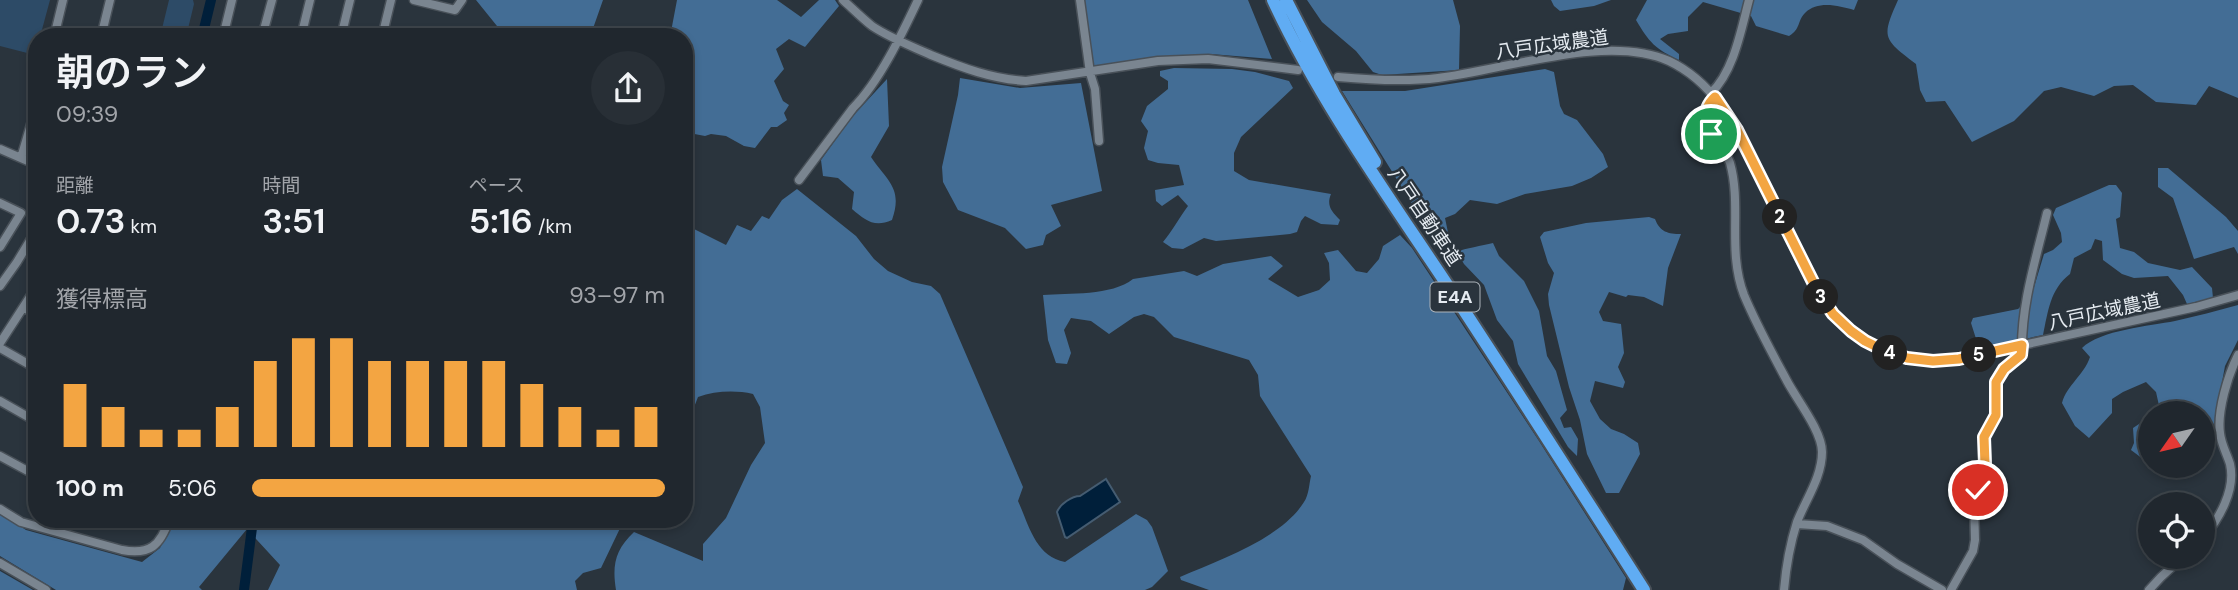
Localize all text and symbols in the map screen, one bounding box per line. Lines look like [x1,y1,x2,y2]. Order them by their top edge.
street label: 八戸広域農道 [1494,24,1610,65]
text: 朝のラン [56,48,208,98]
button: share [591,51,665,125]
text: 09:39 [56,99,118,129]
pin [1681,104,1741,164]
icon: arrive [1692,115,1730,153]
street label: 八戸自動車道 [1382,162,1467,271]
text: 距離 [56,173,94,198]
text: 時間 [262,173,300,198]
text: ペース [469,173,525,198]
text: 0.73 [56,198,125,244]
text: 3:51 [262,198,325,244]
text: 5:16 [469,198,533,244]
pin: 2 [1762,200,1798,234]
text: 2 [1774,204,1785,229]
text: km [125,214,157,239]
text: /km [533,214,572,239]
text: 93–97 m [569,280,665,310]
pin: 3 [1804,280,1839,314]
road number: E4A [1430,282,1480,312]
text: 獲得標高 [56,284,148,314]
text: 3 [1815,284,1826,309]
street label: 八戸広域農道 [2046,287,2162,336]
pin: 4 [1872,336,1908,370]
pin: 5 [1962,338,1996,372]
text: 4 [1883,340,1896,365]
text: 5 [1973,342,1984,367]
north arrow [2138,401,2216,478]
map controls [2138,401,2215,569]
pin [1948,460,2008,520]
icon: check [1959,471,1997,509]
text: 100 m [56,473,124,503]
text: 5:06 [168,473,217,503]
button: locate [2138,492,2215,569]

